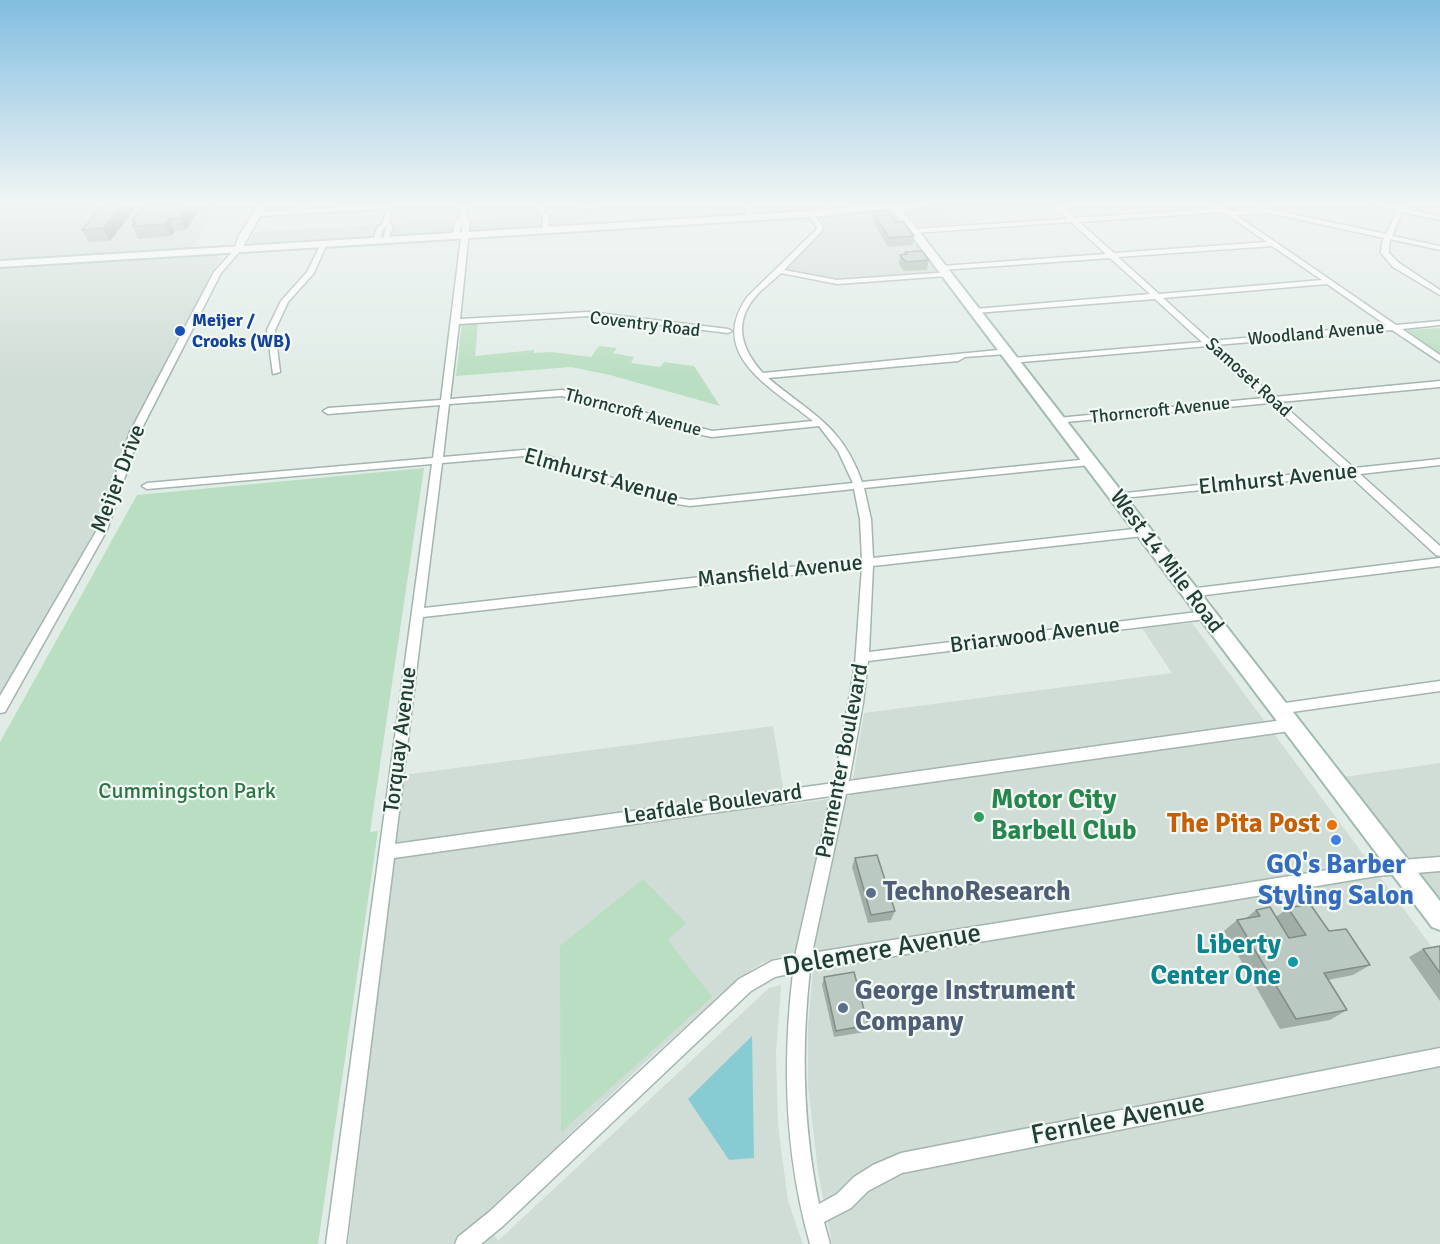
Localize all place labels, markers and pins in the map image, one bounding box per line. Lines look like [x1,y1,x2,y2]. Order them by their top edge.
place label: Meijer / Crooks (WB) [192,310,291,352]
marker: Meijer / Crooks (WB) [173,324,187,338]
place label: Motor City Barbell Club [991,785,1136,848]
place label: The Pita Post [1167,809,1320,841]
marker: Motor City Barbell Club [972,810,986,824]
marker: The Pita Post [1325,818,1339,832]
marker: GQ's Barber Styling Salon [1329,833,1343,847]
place label: GQ's Barber Styling Salon [1258,850,1414,913]
place label: TechnoResearch [883,877,1071,909]
marker: TechnoResearch [864,886,878,900]
place label: Liberty Center One [1150,930,1281,993]
marker: Liberty Center One [1286,955,1300,969]
place label: George Instrument Company [855,976,1075,1039]
marker: George Instrument Company [836,1001,850,1015]

